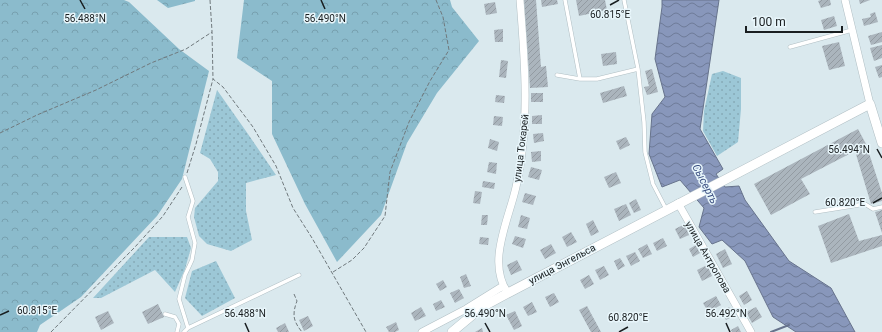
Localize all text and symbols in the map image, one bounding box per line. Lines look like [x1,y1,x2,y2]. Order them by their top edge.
scale bar [746,8,842,34]
text: 60.815°E [590,9,630,20]
text: 56.488°N [64,13,106,24]
text: 56.490°N [304,13,346,24]
text: 100 m [752,15,786,29]
street label: улица Токарей [511,113,531,183]
text: 56.494°N [828,144,870,155]
water label: Сысерть [689,162,721,206]
text: 60.820°E [825,197,865,208]
street label: улица Антропова [683,219,733,295]
street label: улица Энгельса [527,242,597,286]
text: 60.815°E [17,305,57,316]
text: 56.488°N [224,308,266,319]
text: 56.490°N [464,308,506,319]
text: 56.492°N [705,308,747,319]
text: 60.820°E [608,312,648,323]

